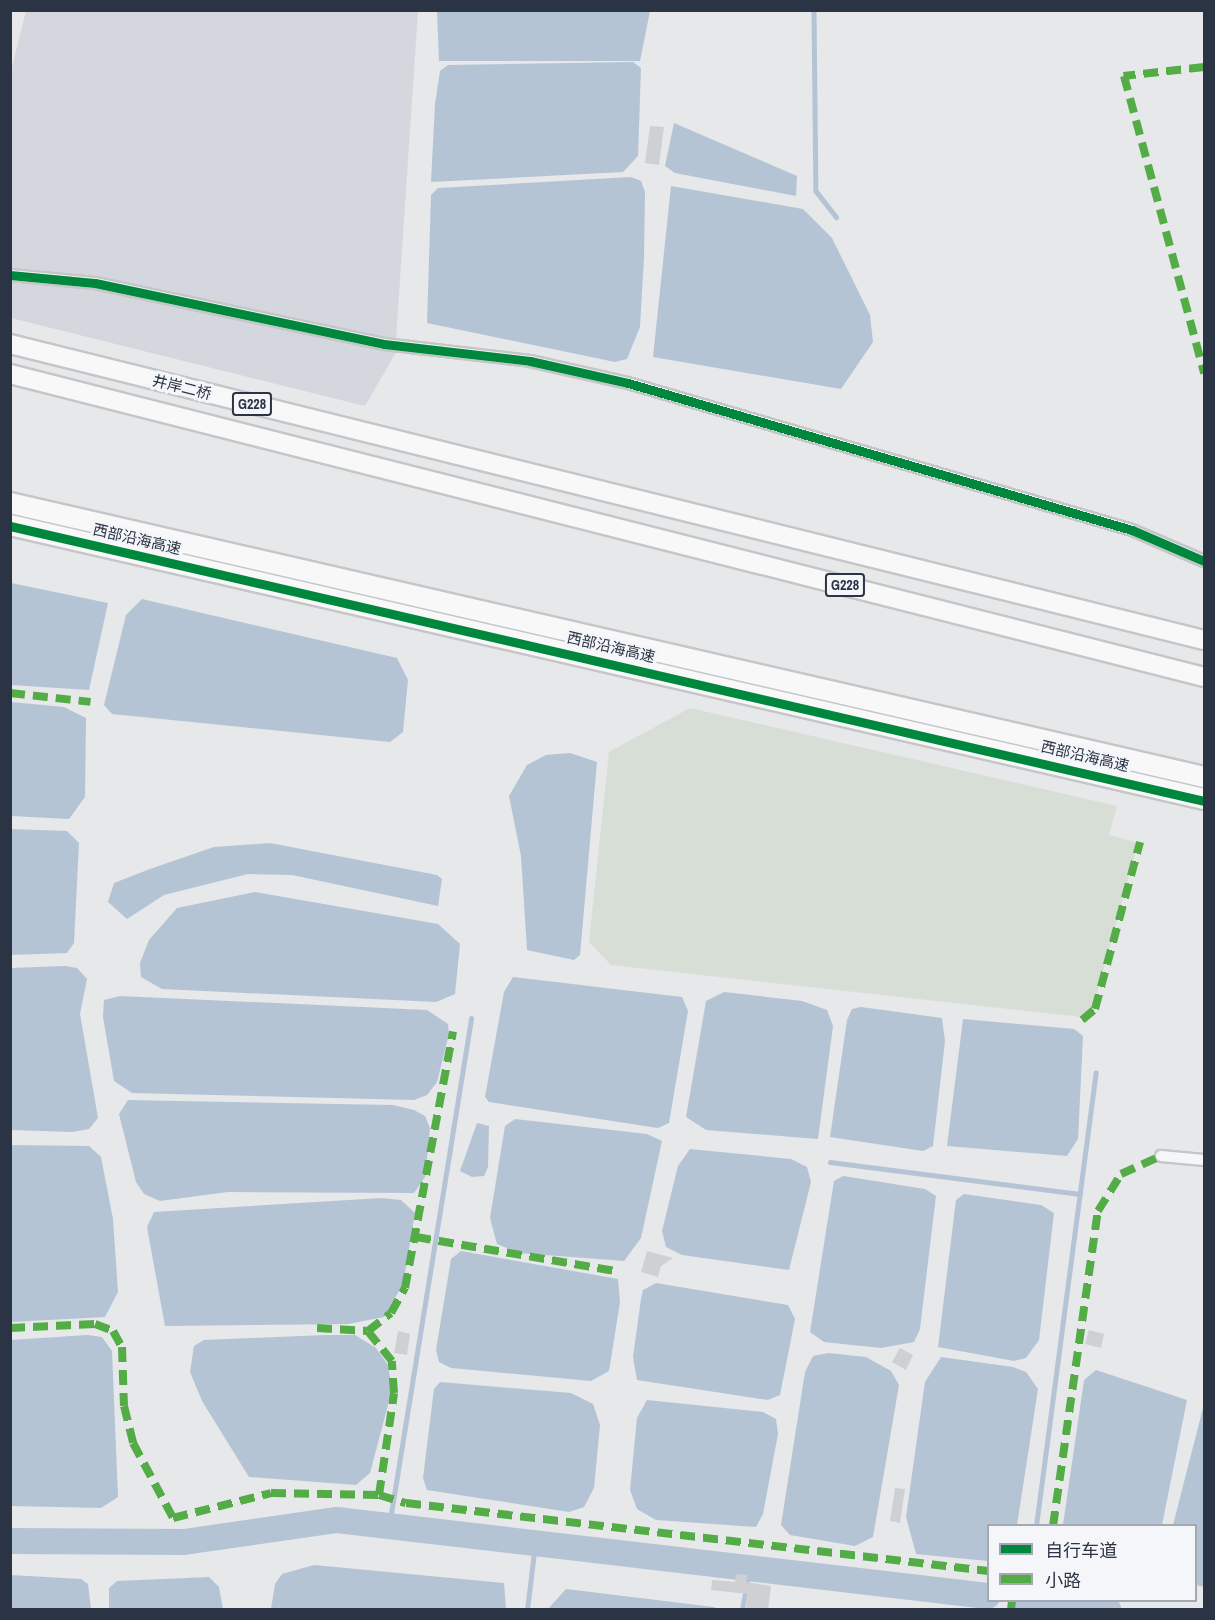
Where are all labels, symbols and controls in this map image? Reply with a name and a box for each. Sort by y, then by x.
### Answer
street label: 井岸二桥 [151,371,213,403]
road number: G228 [231,393,273,415]
street label: 西部沿海高速 [91,520,183,558]
road number: G228 [824,574,866,596]
street label: 西部沿海高速 [565,628,657,666]
street label: 西部沿海高速 [1039,737,1131,775]
legend [987,1524,1197,1602]
text: 自行车道 [1045,1538,1117,1563]
text: 小路 [1045,1568,1081,1593]

